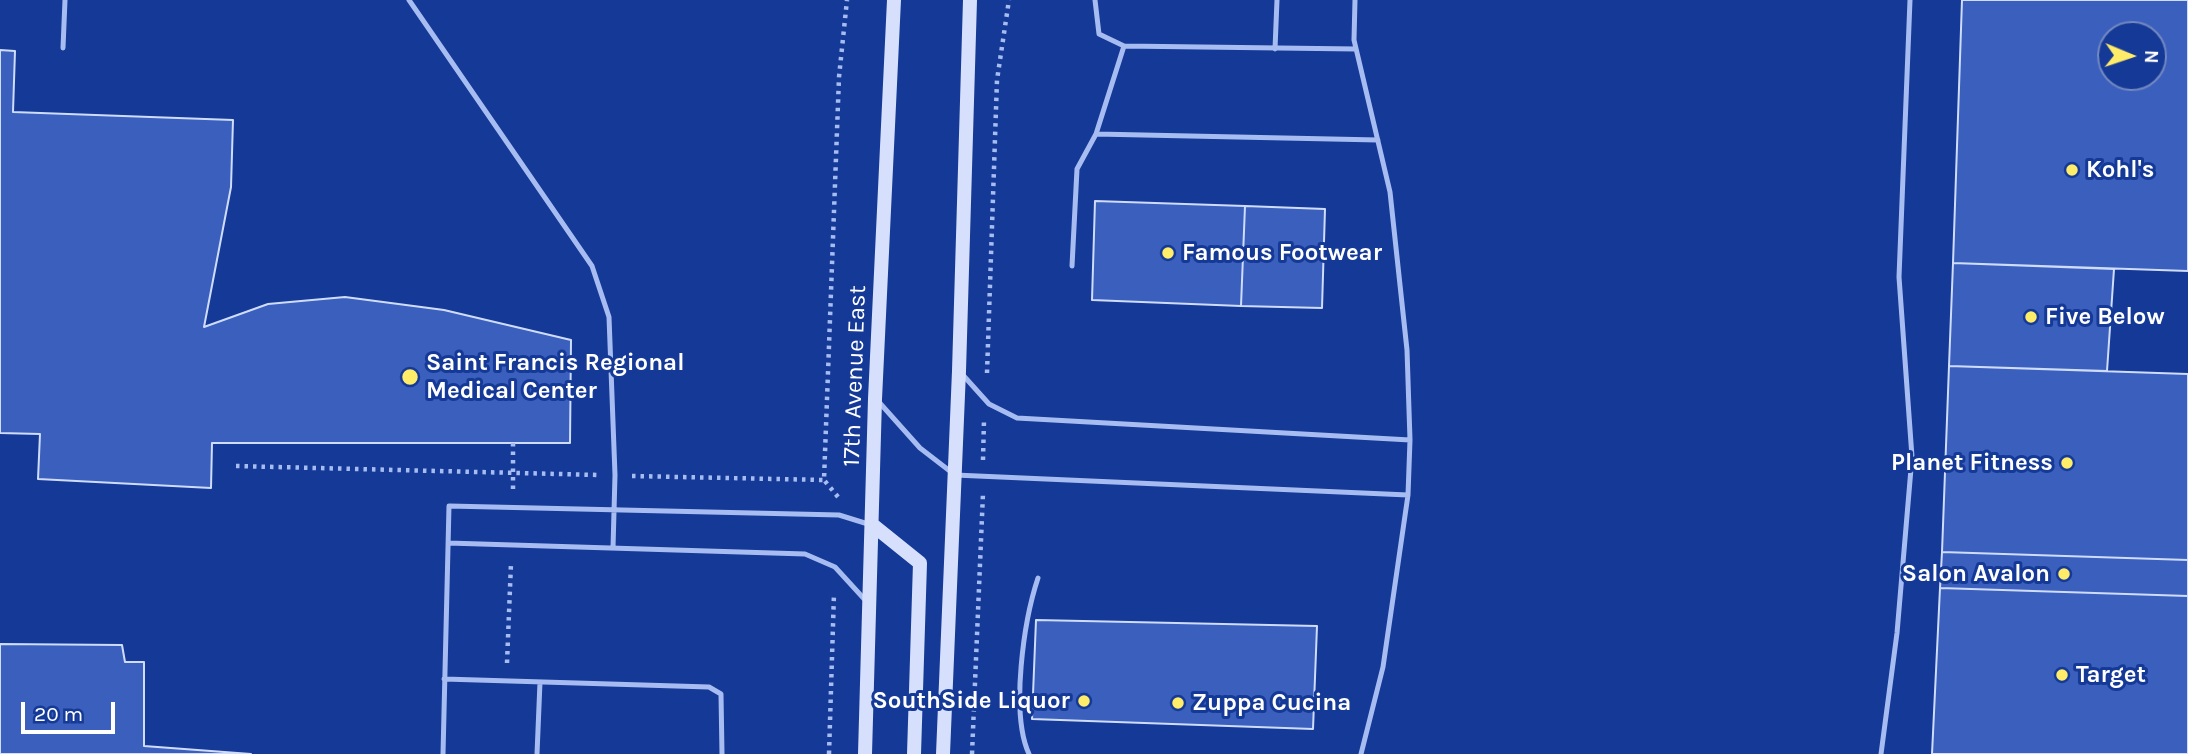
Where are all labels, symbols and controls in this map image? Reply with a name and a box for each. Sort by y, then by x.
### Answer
north arrow [2097,21,2167,91]
text: N [2140,49,2162,64]
place label: Kohl's [2086,156,2155,184]
marker: Kohl's [2064,162,2080,178]
place label: Famous Footwear [1182,239,1382,267]
marker: Famous Footwear [1160,245,1176,261]
street label: 17th Avenue East [837,285,873,467]
place label: Five Below [2045,303,2165,331]
marker: Five Below [2023,309,2039,325]
place label: Saint Francis Regional Medical Center [426,349,684,405]
marker: Saint Francis Regional Medical Center [400,367,420,387]
place label: Planet Fitness [1891,449,2053,477]
marker: Planet Fitness [2059,455,2075,471]
place label: Salon Avalon [1902,560,2050,588]
marker: Salon Avalon [2056,566,2072,582]
place label: Target [2076,661,2146,689]
marker: Target [2054,667,2070,683]
place label: SouthSide Liquor [873,687,1070,715]
scale bar [24,688,119,732]
place label: Zuppa Cucina [1192,689,1351,717]
marker: SouthSide Liquor [1076,693,1092,709]
marker: Zuppa Cucina [1170,695,1186,711]
text: 20 m [34,702,83,726]

